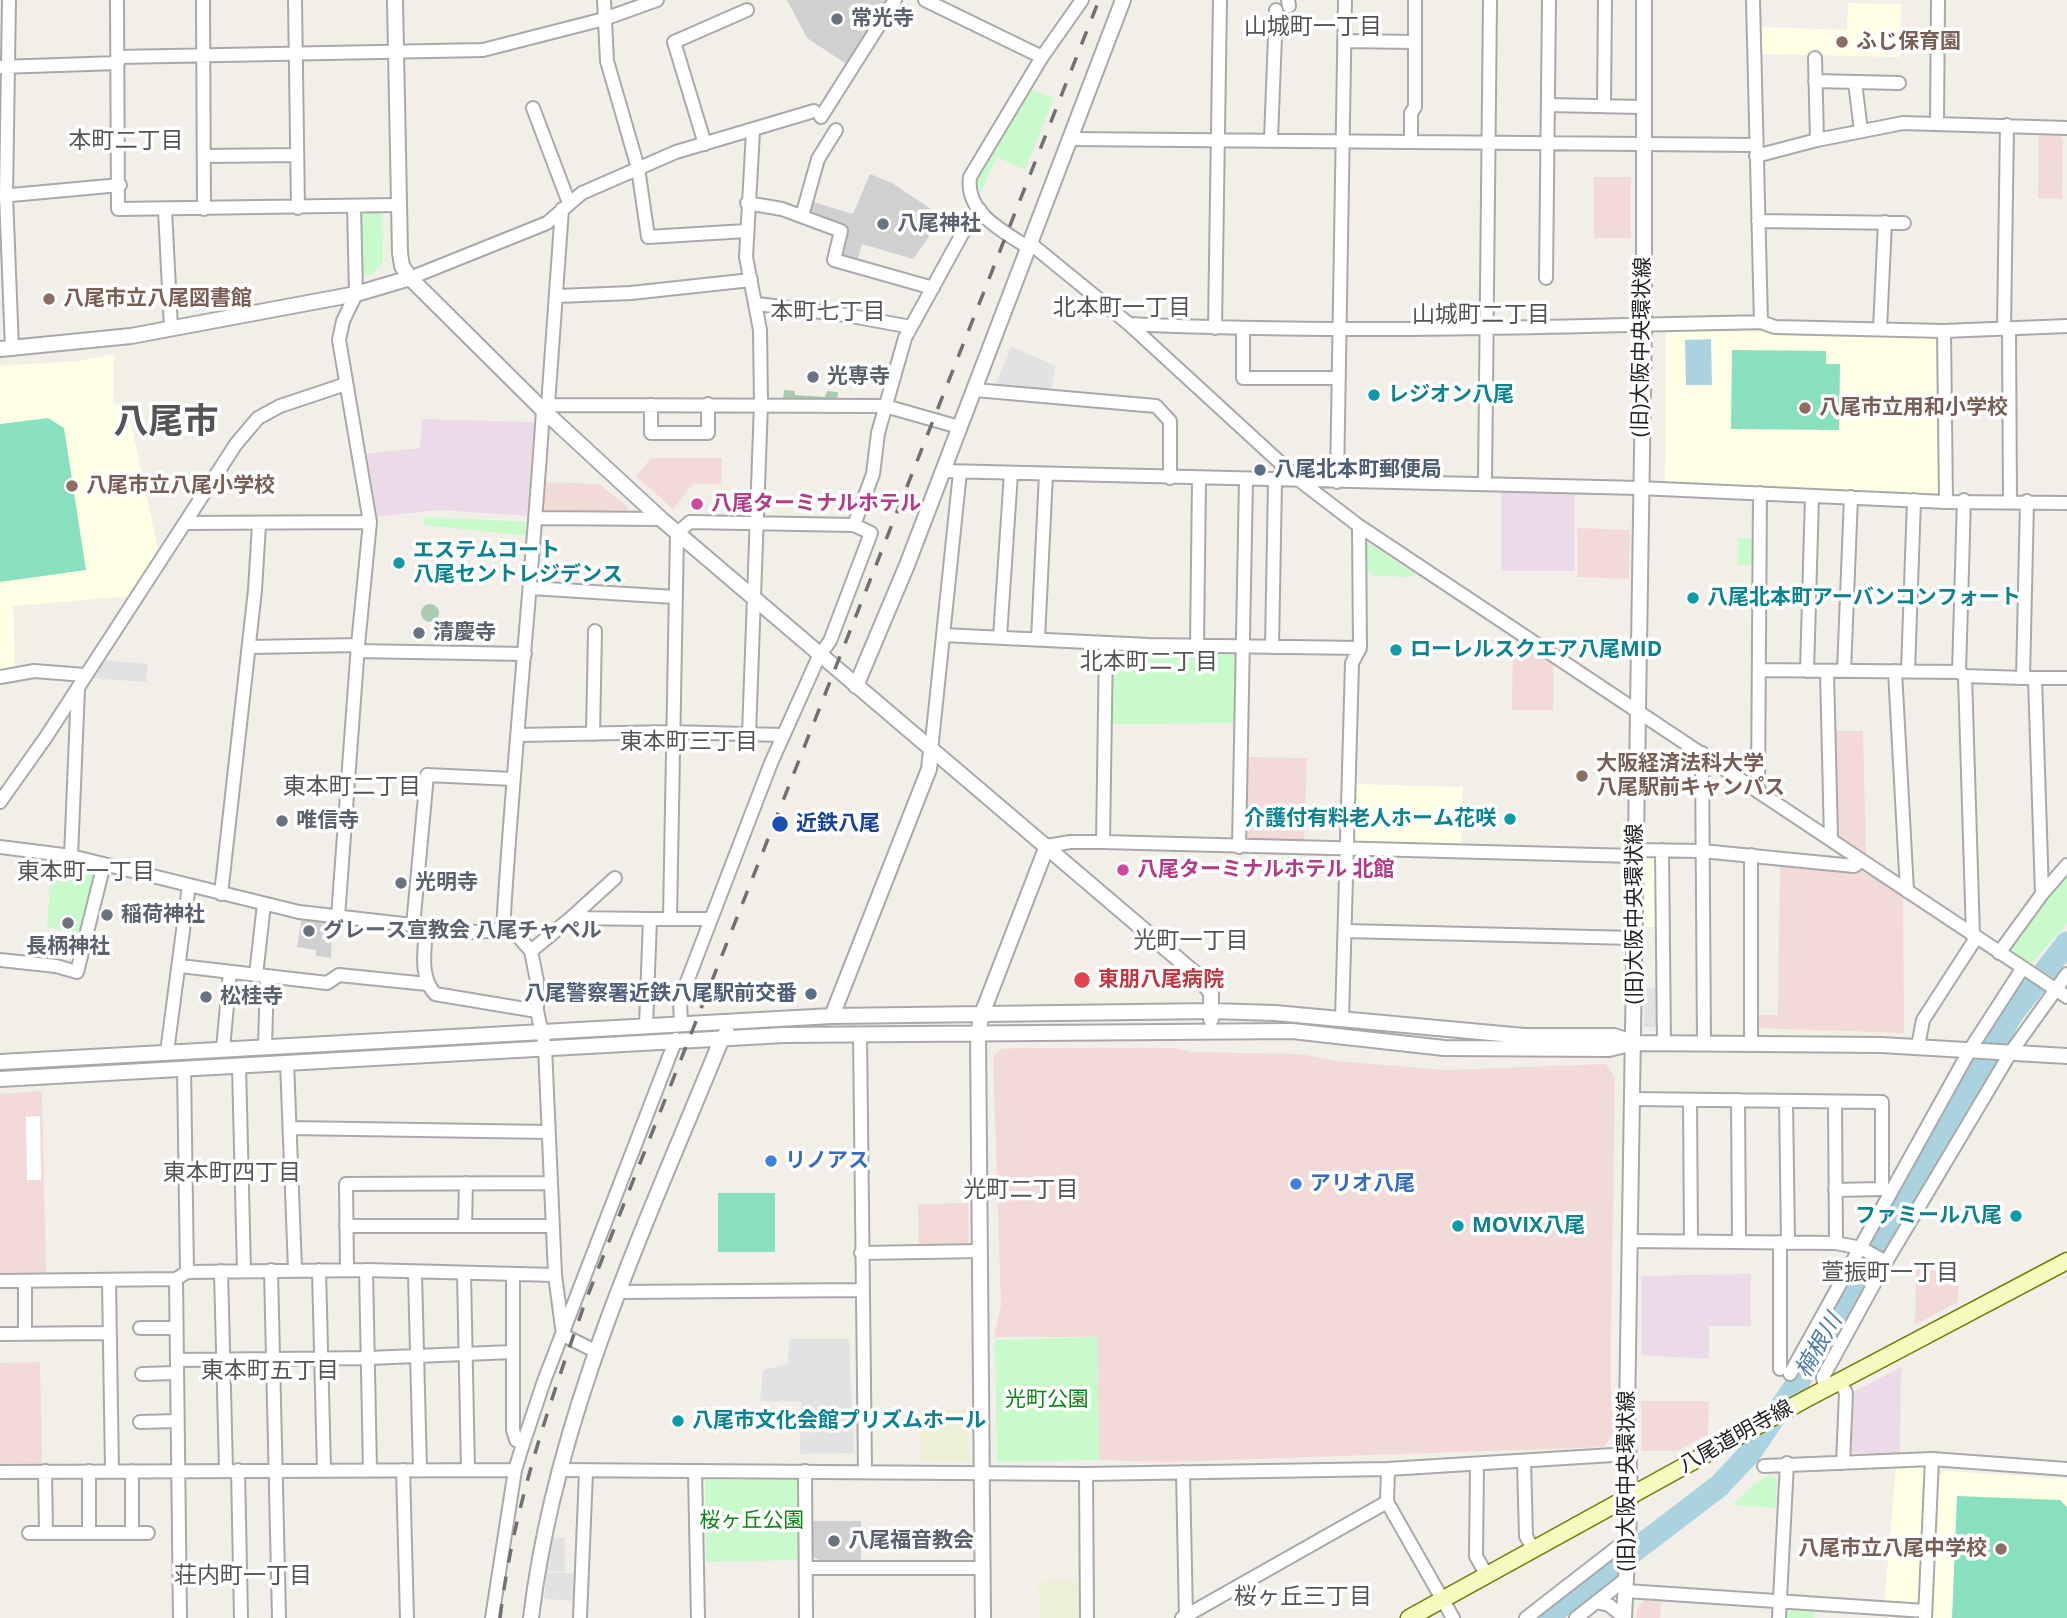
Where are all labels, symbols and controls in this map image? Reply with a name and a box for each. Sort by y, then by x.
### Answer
place label: 常光寺 [851,6,914,32]
marker: 常光寺 [829,11,845,27]
district label: 山城町一丁目 [1244,13,1382,41]
place label: ふじ保育園 [1856,29,1961,55]
marker: ふじ保育園 [1834,34,1850,50]
district label: 本町二丁目 [69,127,183,155]
place label: 八尾神社 [897,211,981,237]
marker: 八尾神社 [875,216,891,232]
street label: (旧)大阪中央環状線 [1628,257,1656,437]
place label: 八尾市立八尾図書館 [63,286,252,312]
marker: 八尾市立八尾図書館 [41,291,57,307]
district label: 北本町一丁目 [1053,294,1191,322]
district label: 本町七丁目 [771,298,885,326]
district label: 山城町二丁目 [1412,301,1550,329]
place label: 光専寺 [827,364,890,390]
marker: 光専寺 [805,369,821,385]
place label: レジオン八尾 [1388,382,1514,408]
marker: レジオン八尾 [1366,387,1382,403]
place label: 八尾市立用和小学校 [1819,395,2008,421]
marker: 八尾市立用和小学校 [1797,400,1813,416]
district label: 八尾市 [114,402,218,444]
place label: 八尾北本町郵便局 [1274,457,1442,483]
marker: 八尾北本町郵便局 [1252,462,1268,478]
place label: 八尾市立八尾小学校 [86,473,275,499]
marker: 八尾市立八尾小学校 [64,478,80,494]
place label: 八尾ターミナルホテル [711,491,921,517]
marker: 八尾ターミナルホテル [689,496,705,512]
place label: エステムコート 八尾セントレジデンス [413,538,623,588]
marker: エステムコート 八尾セントレジデンス [391,555,407,571]
place label: 八尾北本町アーバンコンフォート [1707,585,2021,611]
marker: 八尾北本町アーバンコンフォート [1685,590,1701,606]
place label: 清慶寺 [433,620,496,646]
marker: 清慶寺 [411,625,427,641]
place label: ローレルスクエア八尾MID [1410,637,1662,663]
marker: ローレルスクエア八尾MID [1388,642,1404,658]
district label: 北本町二丁目 [1080,648,1218,676]
district label: 東本町三丁目 [620,728,758,756]
place label: 大阪経済法科大学 八尾駅前キャンパス [1596,751,1785,801]
marker: 大阪経済法科大学 八尾駅前キャンパス [1574,768,1590,784]
district label: 東本町二丁目 [283,773,421,801]
place label: 介護付有料老人ホーム花咲 [1244,806,1496,832]
place label: 唯信寺 [296,808,359,834]
place label: 近鉄八尾 [796,811,880,837]
marker: 介護付有料老人ホーム花咲 [1502,811,1518,827]
marker: 唯信寺 [274,813,290,829]
marker: 近鉄八尾 [770,814,790,834]
street label: (旧)大阪中央環状線 [1622,824,1648,1004]
place label: 八尾ターミナルホテル 北館 [1137,857,1394,883]
district label: 東本町一丁目 [17,858,155,886]
marker: 八尾ターミナルホテル 北館 [1115,862,1131,878]
place label: 光明寺 [415,870,478,896]
marker: 光明寺 [393,875,409,891]
place label: 稲荷神社 [121,902,205,928]
marker: 稲荷神社 [99,907,115,923]
marker: 長柄神社 [60,915,76,931]
place label: グレース宣教会 八尾チャペル [323,918,601,944]
marker: グレース宣教会 八尾チャペル [301,923,317,939]
district label: 光町一丁目 [1134,927,1248,955]
place label: 長柄神社 [26,934,110,960]
place label: 東朋八尾病院 [1098,967,1224,993]
marker: 東朋八尾病院 [1072,970,1092,990]
place label: 八尾警察署近鉄八尾駅前交番 [524,981,797,1007]
place label: 松桂寺 [220,984,283,1010]
marker: 八尾警察署近鉄八尾駅前交番 [803,986,819,1002]
marker: 松桂寺 [198,989,214,1005]
place label: リノアス [785,1148,869,1174]
marker: リノアス [763,1153,779,1169]
district label: 東本町四丁目 [163,1159,301,1187]
place label: アリオ八尾 [1310,1171,1415,1197]
district label: 光町二丁目 [964,1176,1078,1204]
marker: アリオ八尾 [1288,1176,1304,1192]
place label: ファミール八尾 [1855,1203,2002,1229]
marker: ファミール八尾 [2008,1208,2024,1224]
place label: MOVIX八尾 [1472,1213,1585,1239]
marker: MOVIX八尾 [1450,1218,1466,1234]
district label: 萱振町一丁目 [1821,1259,1959,1287]
water label: 楠根川 [1790,1309,1848,1383]
district label: 東本町五丁目 [201,1357,339,1385]
park label: 光町公園 [1005,1387,1089,1413]
street label: (旧)大阪中央環状線 [1614,1391,1640,1571]
street label: 八尾道明寺線 [1675,1395,1797,1479]
place label: 八尾市文化会館プリズムホール [692,1408,986,1434]
marker: 八尾市文化会館プリズムホール [670,1413,686,1429]
park label: 桜ヶ丘公園 [700,1508,804,1534]
place label: 八尾福音教会 [848,1528,974,1554]
marker: 八尾福音教会 [826,1533,842,1549]
place label: 八尾市立八尾中学校 [1798,1536,1987,1562]
marker: 八尾市立八尾中学校 [1993,1541,2009,1557]
district label: 荘内町一丁目 [174,1562,312,1590]
district label: 桜ヶ丘三丁目 [1234,1583,1372,1611]

